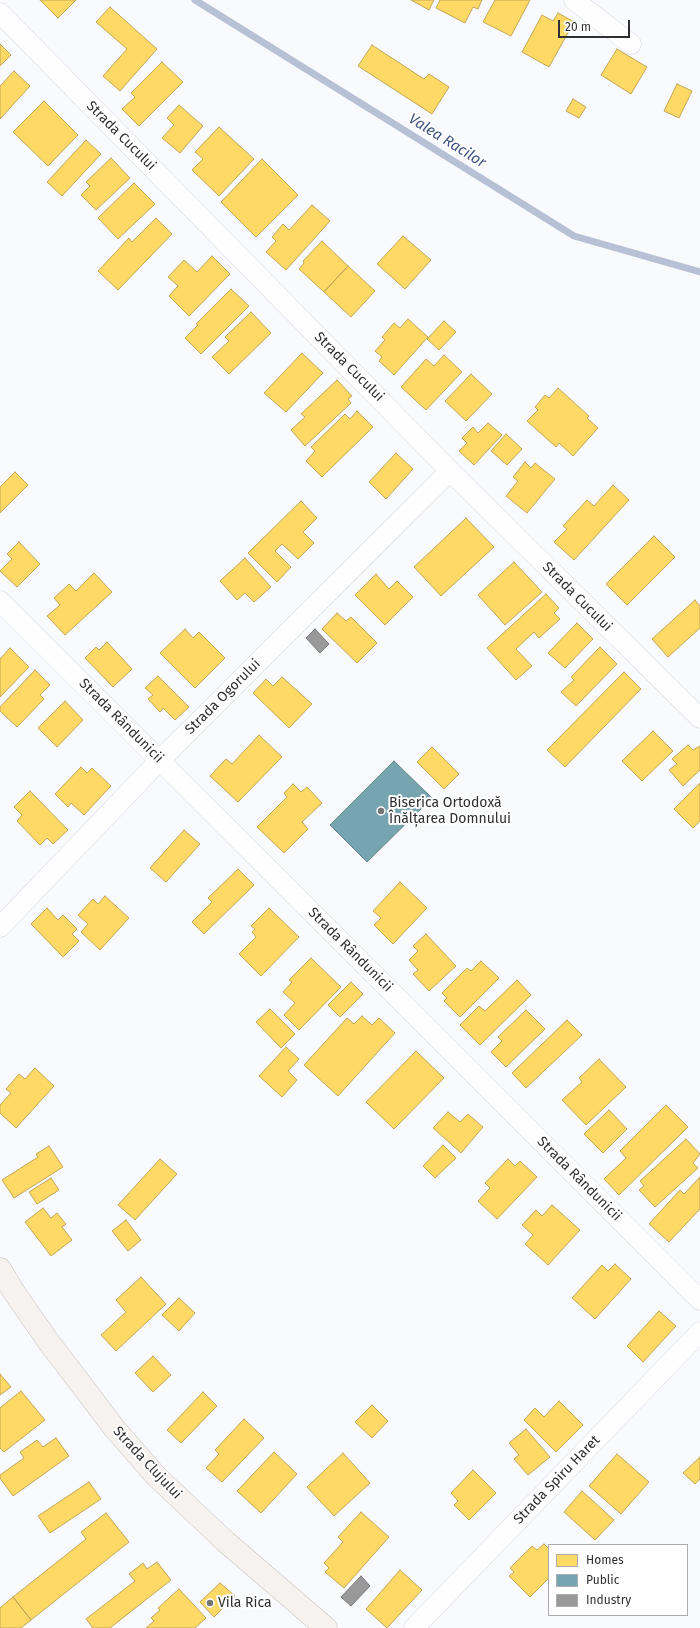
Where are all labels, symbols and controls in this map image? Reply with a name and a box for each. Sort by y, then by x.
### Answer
scale bar [560,12,632,38]
text: 20 m [565,20,591,34]
street label: Strada Cucului [83,98,159,174]
water label: Valea Racilor [405,110,489,172]
street label: Strada Cucului [311,329,387,405]
street label: Strada Cucului [539,559,615,635]
street label: Strada Ogorului [182,656,264,738]
street label: Strada Rândunicii [75,675,167,767]
place label: Biserica Ortodoxă Înălțarea Domnului [389,795,511,828]
marker: Biserica Ortodoxă Înălțarea Domnului [376,806,386,816]
street label: Strada Rândunicii [304,904,396,996]
street label: Strada Rândunicii [533,1133,625,1225]
street label: Strada Clujului [109,1423,185,1503]
street label: Strada Spiru Haret [510,1432,604,1528]
legend [548,1544,688,1616]
text: Homes [586,1553,624,1567]
text: Public [586,1573,619,1587]
text: Industry [586,1593,631,1607]
place label: Vila Rica [218,1595,272,1611]
marker: Vila Rica [205,1598,215,1608]

